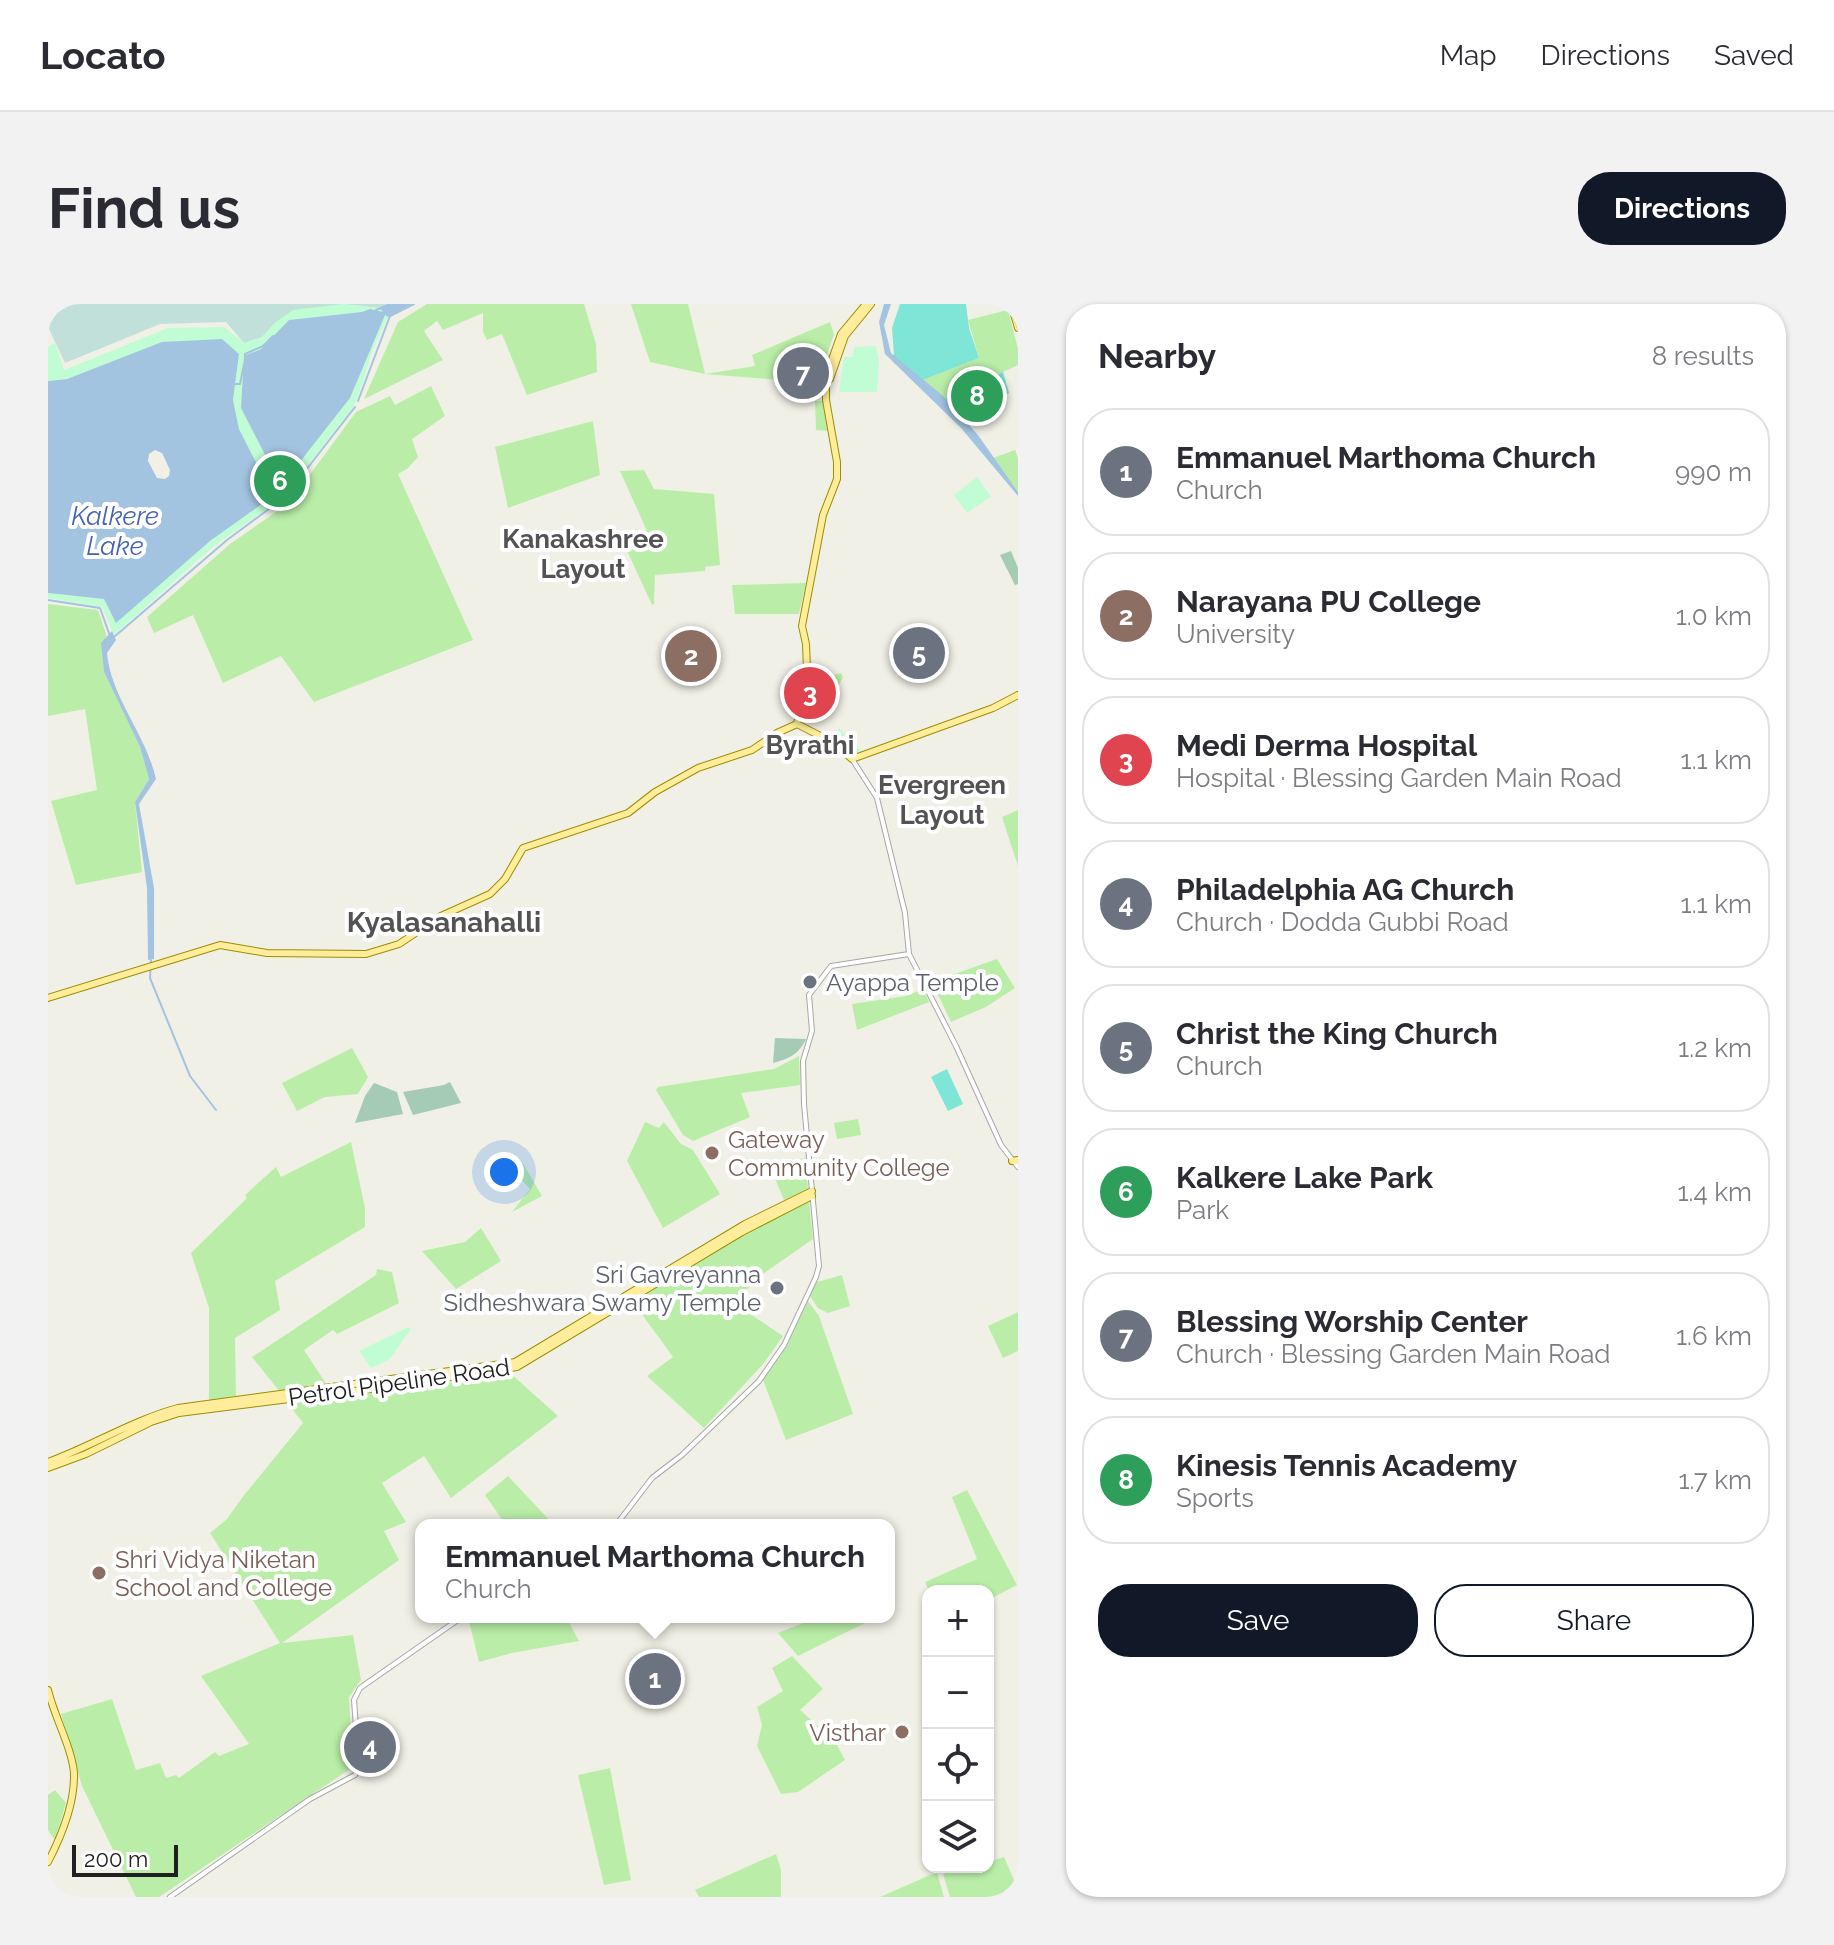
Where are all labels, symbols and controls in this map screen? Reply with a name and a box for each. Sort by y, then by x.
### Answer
text: Locato [40,33,166,78]
text: Map [1440,39,1497,72]
text: Directions [1541,39,1670,72]
text: Saved [1714,39,1794,72]
button: Directions [1578,172,1786,245]
text: Find us [48,175,240,241]
text: Nearby [1098,336,1216,376]
text: 8 results [1652,341,1754,371]
pin: 7 [777,343,829,403]
pin: 8 [951,366,1003,426]
text: Emmanuel Marthoma Church [1176,440,1596,475]
pin: 6 [254,451,306,511]
text: 1 [1120,457,1132,487]
text: 990 m [1675,457,1752,487]
text: Church [1176,475,1263,505]
water label: Kalkere Lake [71,501,159,561]
district label: Kanakashree Layout [502,524,664,584]
text: Narayana PU College [1176,584,1481,619]
text: 2 [1119,601,1133,631]
text: 1.0 km [1676,601,1752,631]
text: University [1176,619,1295,649]
pin: 5 [893,623,945,683]
pin: 2 [665,626,717,686]
pin: 3 [784,663,836,723]
text: Medi Derma Hospital [1176,728,1477,763]
district label: Byrathi [766,730,854,760]
text: 3 [1119,745,1133,775]
text: 1.1 km [1681,745,1752,775]
text: Hospital · Blessing Garden Main Road [1176,763,1622,793]
district label: Evergreen Layout [878,770,1006,830]
text: Philadelphia AG Church [1176,872,1514,907]
text: 4 [1119,889,1133,919]
text: 1.1 km [1681,889,1752,919]
district label: Kyalasanahalli [347,906,541,939]
text: Church · Dodda Gubbi Road [1176,907,1509,937]
place label: Ayappa Temple [826,968,999,997]
marker: Ayappa Temple [801,973,819,991]
text: Christ the King Church [1176,1016,1498,1051]
text: 5 [1119,1033,1133,1063]
text: 1.2 km [1678,1033,1752,1063]
text: Church [1176,1051,1263,1081]
place label: Gateway Community College [728,1125,950,1182]
marker: Gateway Community College [703,1144,721,1162]
your location [484,1152,524,1192]
text: Kalkere Lake Park [1176,1160,1433,1195]
text: 6 [1118,1177,1134,1207]
text: 1.4 km [1677,1177,1752,1207]
text: Park [1176,1195,1229,1225]
place label: Sri Gavreyanna Sidheshwara Swamy Temple [443,1260,761,1317]
marker: Sri Gavreyanna Sidheshwara Swamy Temple [768,1279,786,1297]
text: Blessing Worship Center [1176,1304,1528,1339]
text: 7 [1119,1321,1133,1351]
text: 1.6 km [1676,1321,1752,1351]
text: Church · Blessing Garden Main Road [1176,1339,1610,1369]
street label: Petrol Pipeline Road [286,1352,512,1412]
text: Kinesis Tennis Academy [1176,1448,1517,1483]
text: 8 [1118,1465,1134,1495]
text: 1.7 km [1678,1465,1752,1495]
text: Sports [1176,1483,1254,1513]
popup [415,1519,895,1623]
text: Emmanuel Marthoma Church [445,1539,865,1574]
place label: Shri Vidya Niketan School and College [115,1545,332,1602]
marker: Shri Vidya Niketan School and College [90,1564,108,1582]
text: Church [445,1574,532,1604]
button: Save [1098,1584,1418,1657]
button: Share [1434,1584,1754,1657]
map controls [922,1585,994,1873]
button: + [922,1585,994,1657]
pin: 1 [629,1649,681,1709]
button: − [922,1657,994,1729]
pin: 4 [344,1717,396,1777]
place label: Visthar [809,1718,887,1747]
marker: Visthar [893,1723,911,1741]
button: locate [922,1729,994,1801]
button: layers [922,1801,994,1873]
scale bar [72,1841,178,1877]
text: 200 m [84,1846,148,1872]

